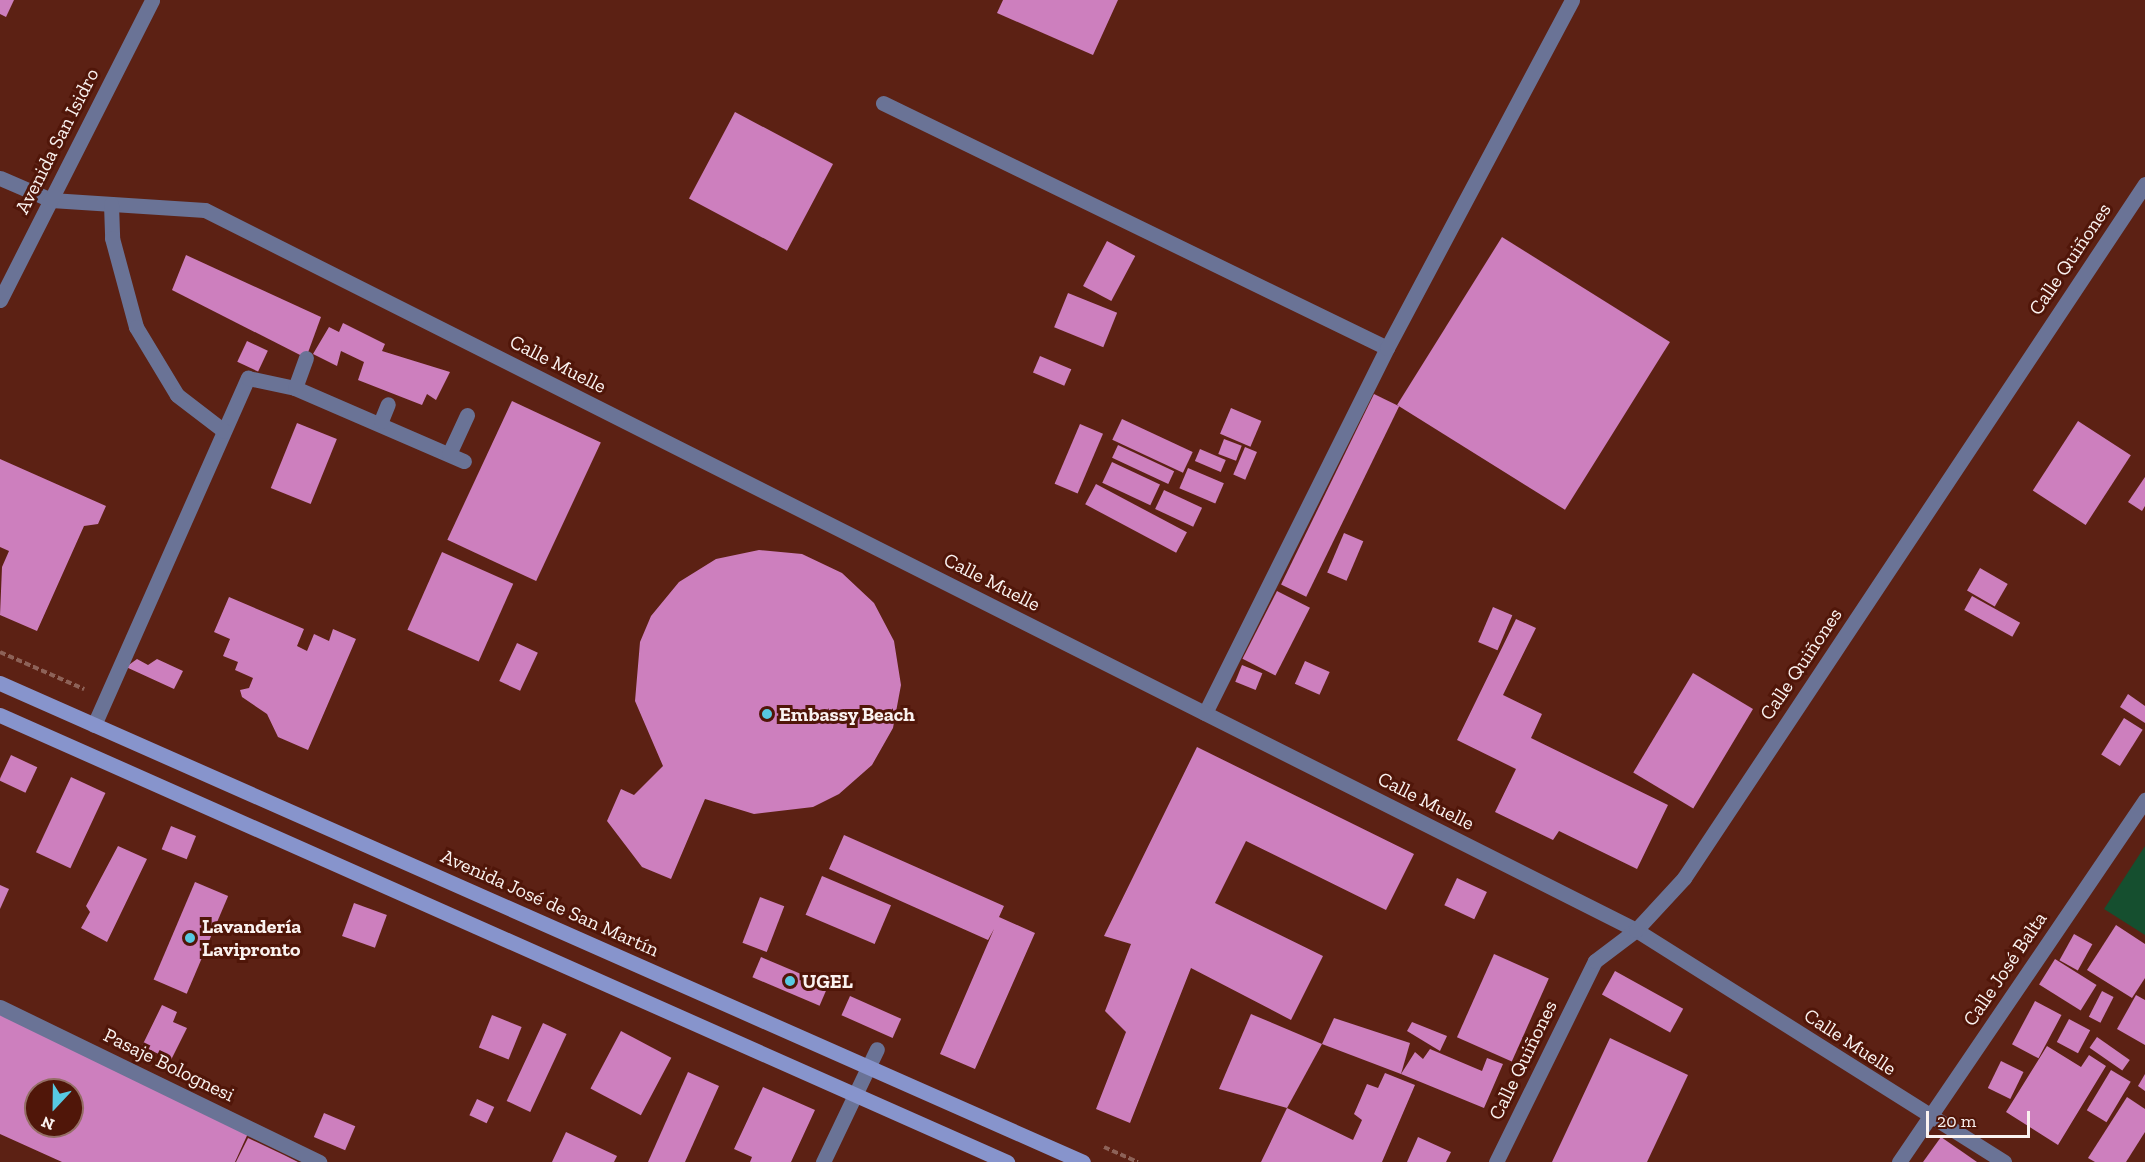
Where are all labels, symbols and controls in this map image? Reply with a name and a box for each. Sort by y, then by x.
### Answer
street label: Avenida San Isidro [10,64,104,218]
street label: Calle Quiñones [2024,198,2116,320]
street label: Calle Muelle [506,329,610,399]
street label: Calle Muelle [940,547,1044,617]
street label: Calle Quiñones [1755,603,1847,725]
place label: Embassy Beach [779,702,915,726]
marker: Embassy Beach [760,707,774,721]
street label: Calle Muelle [1374,766,1478,836]
street label: Avenida José de San Martín [437,844,663,962]
street label: Calle José Balta [1958,907,2052,1031]
place label: Lavandería Lavipronto [202,915,301,962]
marker: Lavandería Lavipronto [183,931,197,945]
place label: UGEL [802,969,853,993]
marker: UGEL [783,974,797,988]
street label: Calle Quiñones [1484,996,1562,1124]
street label: Calle Muelle [1799,1003,1901,1081]
street label: Pasaje Bolognesi [100,1023,238,1107]
north arrow [24,1078,84,1138]
scale bar [1929,1099,2032,1137]
text: 20 m [1937,1110,1976,1132]
text: N [39,1112,57,1134]

